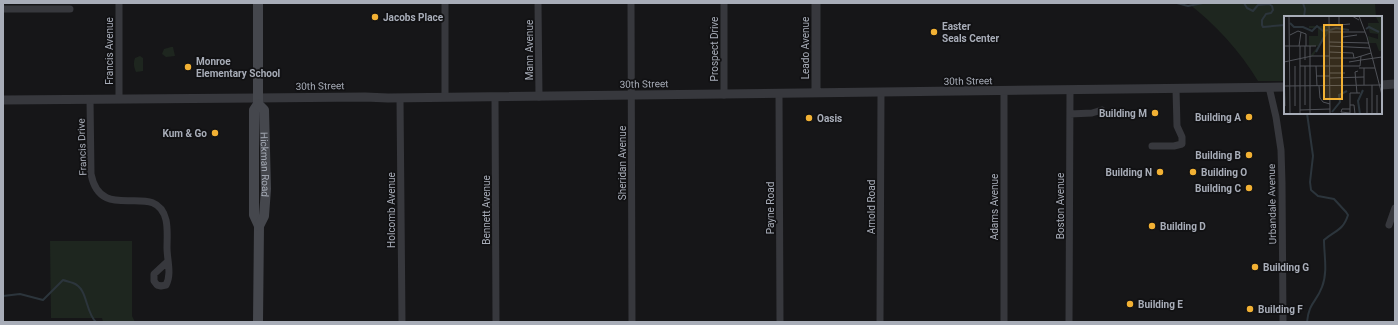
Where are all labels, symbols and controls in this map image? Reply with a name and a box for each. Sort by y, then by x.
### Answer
marker: Jacobs Place [370,12,380,22]
place label: Jacobs Place [383,12,444,23]
inset map [1284,16,1382,114]
street label: Francis Avenue [104,17,115,85]
street label: Prospect Drive [709,17,720,81]
street label: Leado Avenue [800,17,811,79]
street label: Mann Avenue [524,20,535,80]
place label: Easter Seals Center [942,21,1000,44]
marker: Easter Seals Center [929,27,939,37]
place label: Monroe Elementary School [196,56,281,79]
marker: Monroe Elementary School [183,62,193,72]
street label: 30th Street [943,75,993,87]
street label: 30th Street [619,78,669,90]
street label: 30th Street [295,80,345,92]
place label: Building M [1099,108,1147,119]
marker: Building M [1150,108,1160,118]
place label: Building A [1195,112,1241,123]
marker: Building A [1244,112,1254,122]
marker: Oasis [804,113,814,123]
place label: Oasis [817,113,842,124]
street label: Francis Drive [76,118,88,176]
street label: Sheridan Avenue [617,126,628,200]
place label: Kum & Go [162,128,207,139]
marker: Kum & Go [210,128,220,138]
street label: Hickman Road [259,132,272,197]
place label: Building B [1195,150,1241,161]
marker: Building B [1244,150,1254,160]
street label: Urbandale Avenue [1266,164,1278,244]
place label: Building N [1106,167,1152,178]
marker: Building N [1155,167,1165,177]
marker: Building O [1188,167,1198,177]
place label: Building O [1201,167,1247,178]
street label: Holcomb Avenue [386,172,397,248]
street label: Boston Avenue [1055,173,1066,239]
street label: Adams Avenue [989,174,1000,240]
street label: Bennett Avenue [481,175,492,245]
street label: Arnold Road [866,180,877,234]
street label: Payne Road [765,182,776,234]
place label: Building C [1195,183,1241,194]
marker: Building C [1244,183,1254,193]
marker: Building D [1147,221,1157,231]
place label: Building D [1160,221,1206,232]
marker: Building G [1250,262,1260,272]
place label: Building G [1263,262,1309,273]
marker: Building E [1125,299,1135,309]
place label: Building E [1138,299,1183,310]
marker: Building F [1245,304,1255,314]
place label: Building F [1258,304,1303,315]

